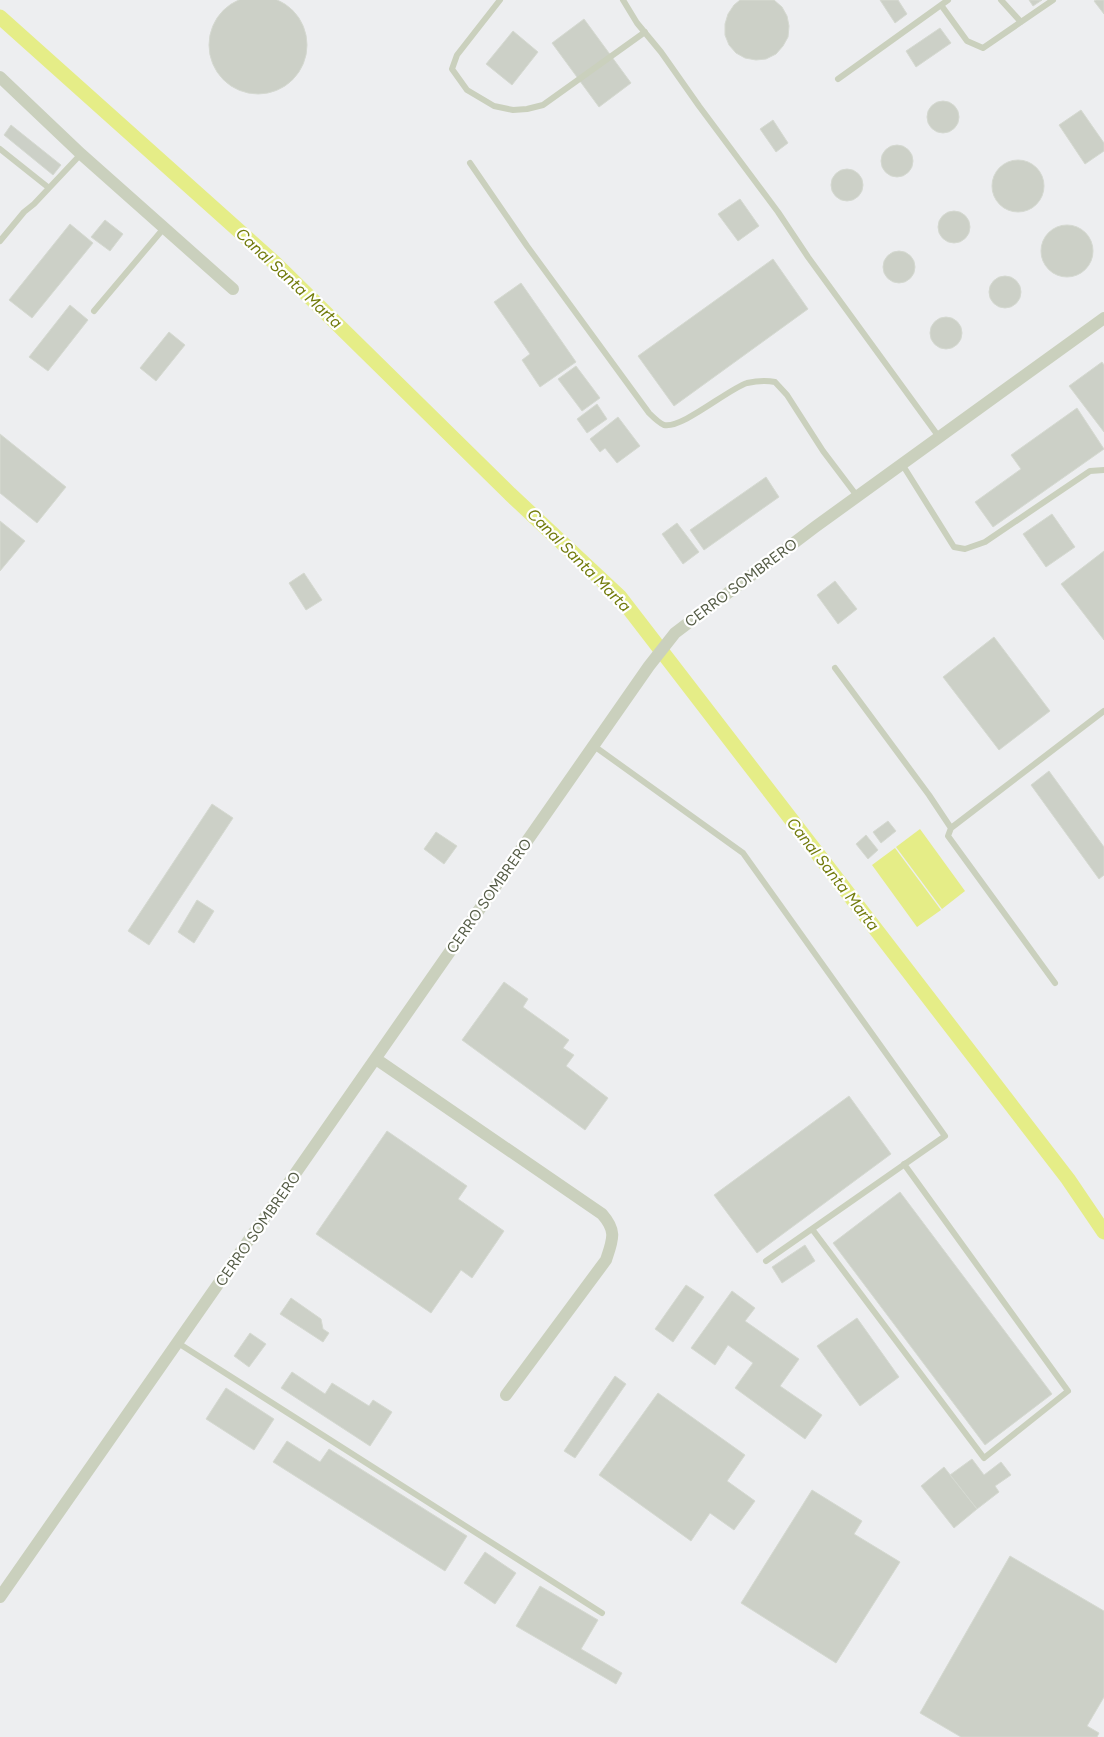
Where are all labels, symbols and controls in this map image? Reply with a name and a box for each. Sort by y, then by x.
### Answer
water label: Canal Santa Marta [232,224,346,332]
water label: Canal Santa Marta [523,504,635,616]
street label: CERRO SOMBRERO [681,535,801,631]
water label: Canal Santa Marta [783,814,883,934]
street label: CERRO SOMBRERO [443,835,535,957]
street label: CERRO SOMBRERO [212,1168,304,1290]

